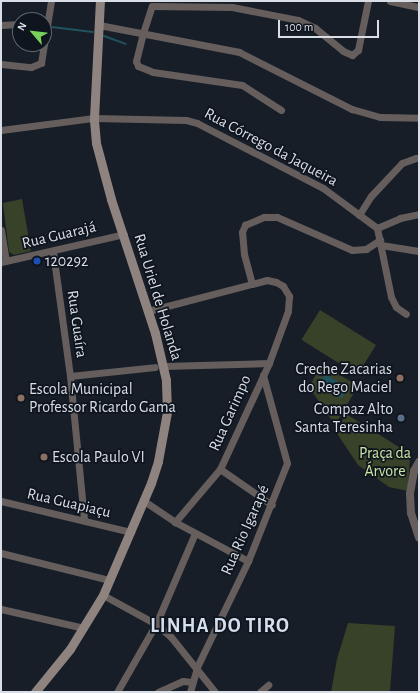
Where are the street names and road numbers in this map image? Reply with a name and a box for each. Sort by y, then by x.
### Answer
street label: Rua Córrego da Jaqueira [201,104,341,190]
street label: Rua Guarajá [20,217,98,253]
street label: Rua Uriel de Holanda [130,231,186,363]
street label: Rua Guaíra [63,289,91,359]
street label: Rua Garimpo [205,372,255,454]
street label: Rua Rio Igarapé [217,482,273,578]
street label: Rua Guapiaçu [25,484,113,522]

